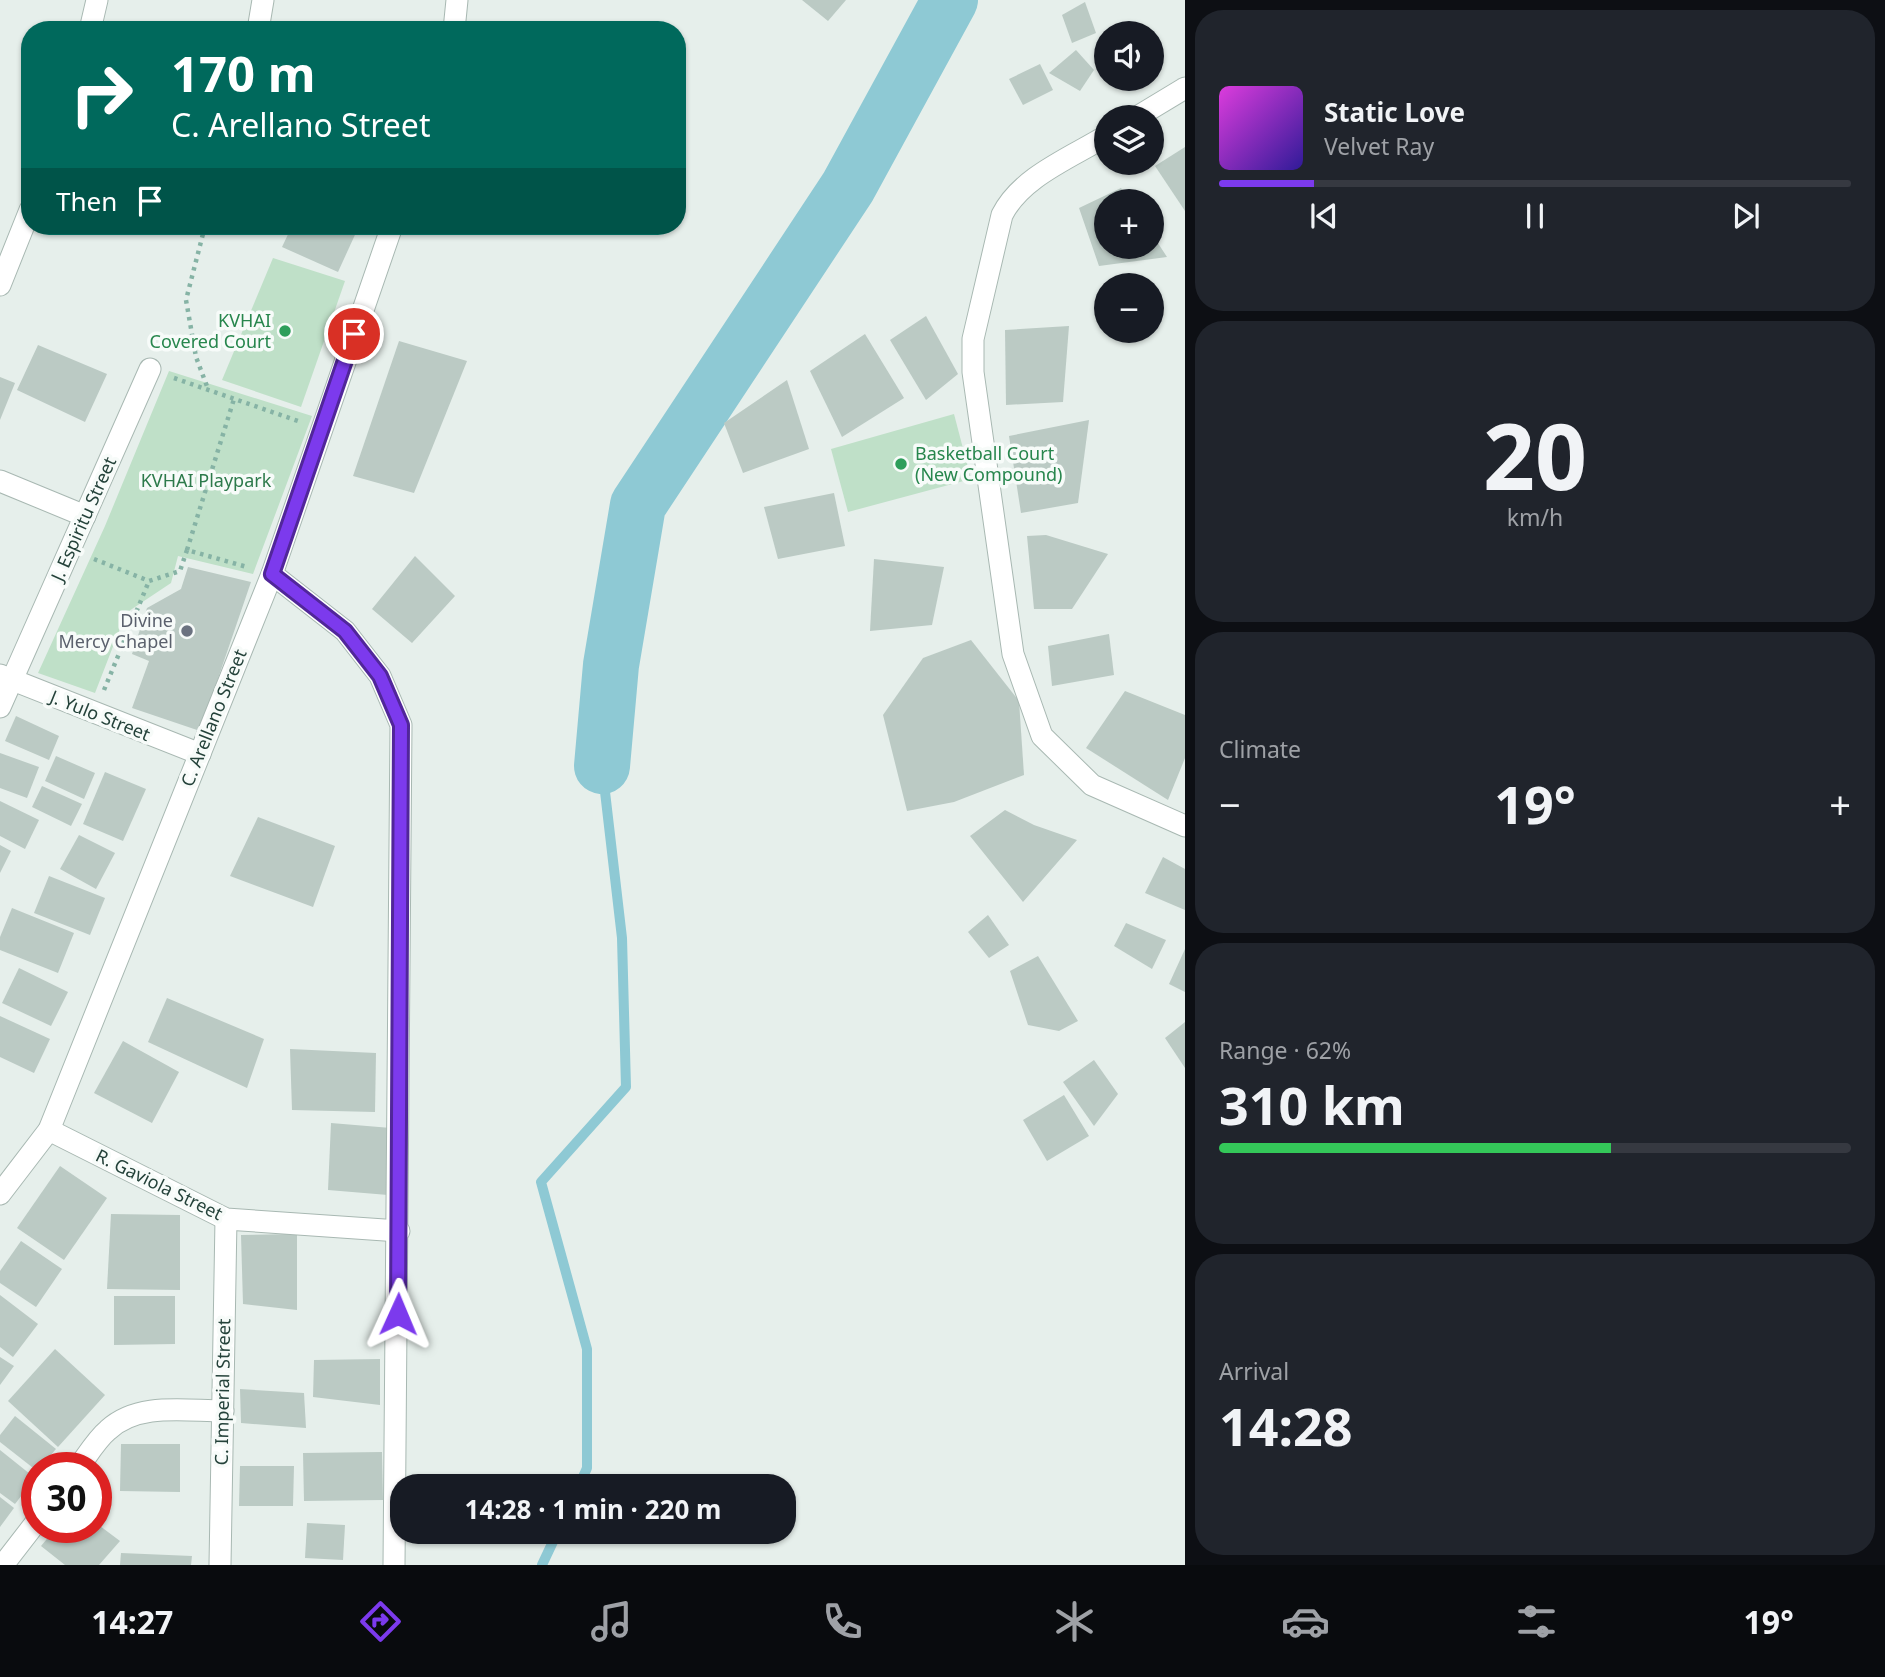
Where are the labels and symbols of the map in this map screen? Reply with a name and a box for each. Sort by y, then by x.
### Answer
pin [324,304,384,364]
place label: KVHAI Covered Court [150,308,272,353]
marker: KVHAI Covered Court [277,323,293,339]
place label: Basketball Court (New Compound) [915,441,1062,486]
street label: J. Espiritu Street [44,452,121,586]
marker: Basketball Court (New Compound) [893,456,909,472]
park label: KVHAI Playpark [141,468,272,492]
place label: Divine Mercy Chapel [58,608,173,653]
marker: Divine Mercy Chapel [179,623,195,639]
street label: C. Arellano Street [175,645,252,790]
street label: J. Yulo Street [45,683,154,746]
street label: R. Gaviola Street [92,1143,227,1225]
position arrow [361,1277,435,1351]
street label: C. Imperial Street [209,1318,235,1466]
speed limit sign: 30 [21,1452,112,1543]

